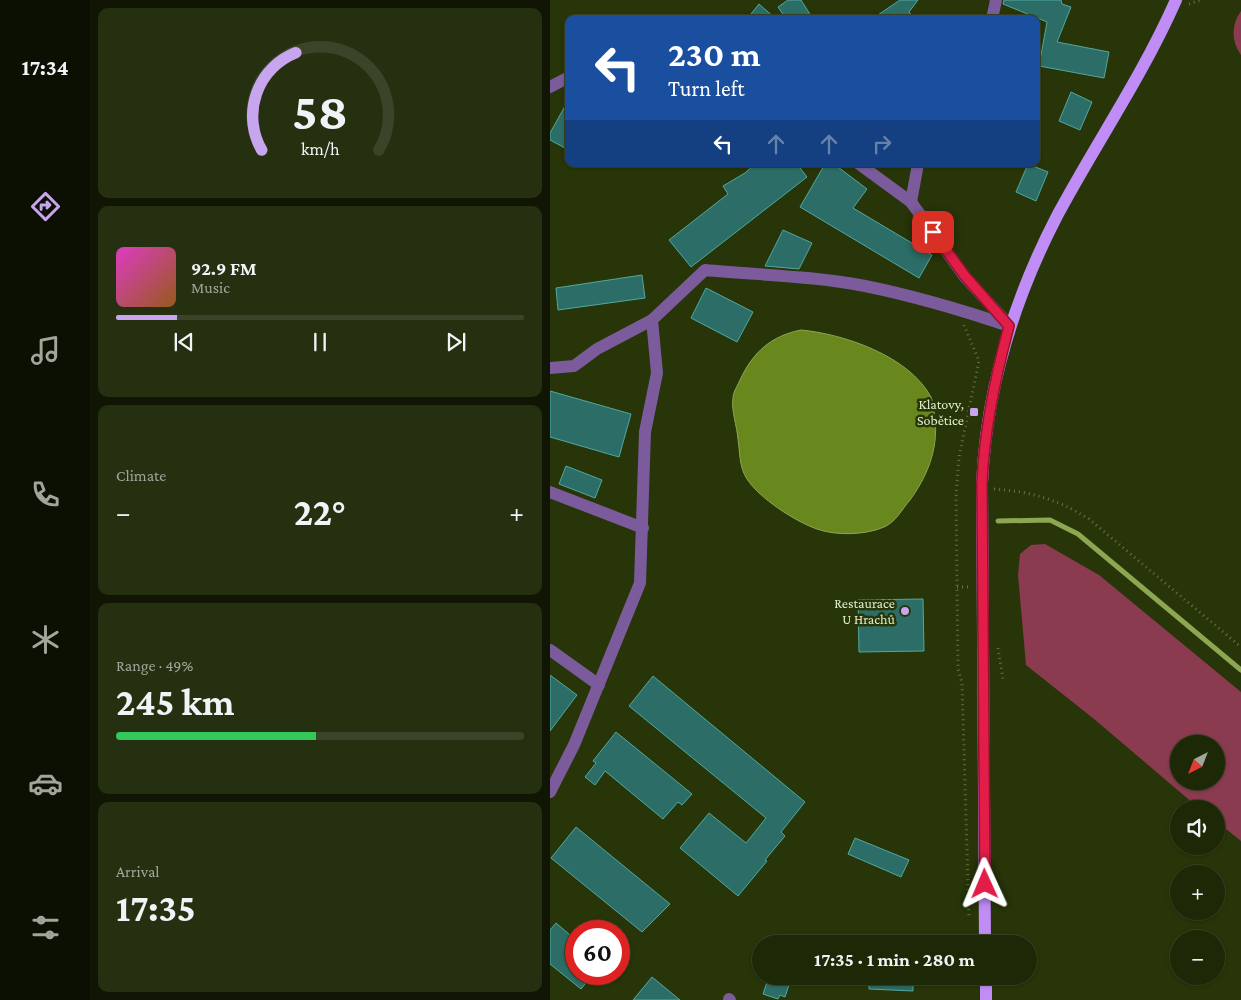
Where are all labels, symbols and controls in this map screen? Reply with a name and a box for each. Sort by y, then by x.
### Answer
icon: left [585,35,650,100]
text: 230 m [668,35,761,74]
text: 17:34 [21,55,69,80]
text: Turn left [668,76,745,101]
text: 58 [292,82,348,140]
icon: left [709,130,737,158]
icon: ahead [762,130,790,158]
icon: ahead [815,130,843,158]
icon: right [868,130,896,158]
text: km/h [301,139,340,159]
icon: directions [28,189,63,224]
pin [912,211,954,253]
icon: arrive [919,218,947,246]
text: 92.9 FM [191,258,257,279]
text: Music [191,279,230,296]
icon: previous [170,328,198,356]
icon: pause [306,328,334,356]
icon: next [442,328,470,356]
icon: music [28,333,63,368]
place label: Klatovy, Sobětice [917,396,964,428]
marker: Klatovy, Sobětice [968,406,980,418]
text: Climate [116,467,166,484]
icon: phone [28,477,63,512]
text: 22° [294,491,346,533]
text: − [116,497,131,528]
text: + [509,497,524,528]
place label: Restaurace U Hrachů [834,595,896,627]
marker: Restaurace U Hrachů [899,605,911,617]
icon: climate [28,622,63,657]
text: Range · 49% [116,657,193,674]
text: 245 km [116,681,234,723]
north arrow [1170,735,1225,790]
map controls [1170,735,1225,985]
icon: car [28,766,63,801]
button: sound [1170,800,1225,855]
position arrow [958,857,1010,909]
text: Arrival [116,863,160,880]
button: + [1170,865,1225,920]
text: 17:35 [116,887,196,929]
icon: filters [28,910,63,945]
speed limit sign: 60 [565,920,630,985]
button: − [1170,930,1225,985]
text: 17:35 · 1 min · 280 m [814,949,975,970]

